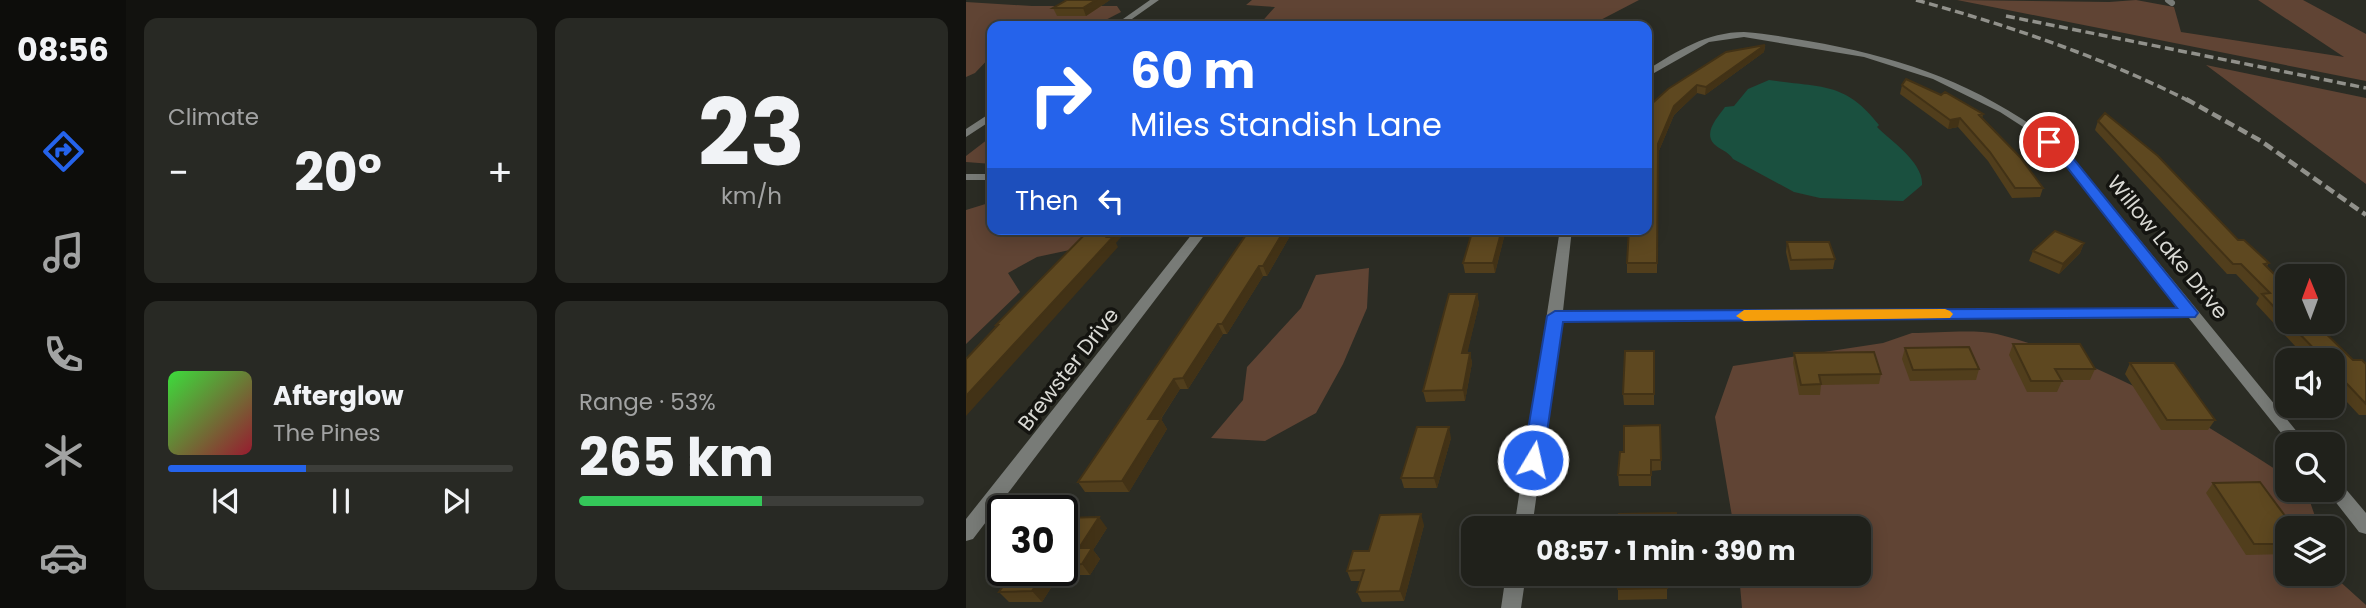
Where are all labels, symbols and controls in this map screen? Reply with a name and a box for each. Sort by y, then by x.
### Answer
text: 08:56 [17,27,109,72]
text: 60 m [1130,37,1255,105]
icon: right [1015,49,1106,140]
text: 23 [698,69,805,197]
text: Climate [168,101,259,133]
text: Miles Standish Lane [1130,102,1442,147]
pin [2019,112,2079,172]
icon: arrive [2030,123,2068,161]
icon: directions [39,127,88,176]
text: 20° [294,136,382,209]
text: − [168,146,189,199]
text: + [487,146,513,199]
street label: Willow Lake Drive [2101,169,2235,325]
text: km/h [721,180,782,212]
icon: left [1092,182,1130,220]
text: Then [1015,183,1078,219]
icon: music [39,228,88,277]
north arrow [2275,264,2345,334]
map controls [2275,264,2345,586]
street label: Brewster Drive [1011,301,1125,437]
icon: phone [39,330,88,379]
button: sound [2275,348,2345,418]
text: Afterglow [273,378,404,414]
text: Range · 53% [579,386,716,418]
text: The Pines [273,417,381,449]
text: 265 km [579,421,774,494]
position arrow [1496,423,1570,497]
icon: climate [39,431,88,480]
button: search [2275,432,2345,502]
icon: previous [207,482,245,520]
icon: pause [322,482,360,520]
icon: next [437,482,475,520]
speed limit sign: 30 [987,495,1078,586]
button: layers [2275,516,2345,586]
icon: car [39,533,88,582]
text: 08:57 · 1 min · 390 m [1536,533,1796,569]

